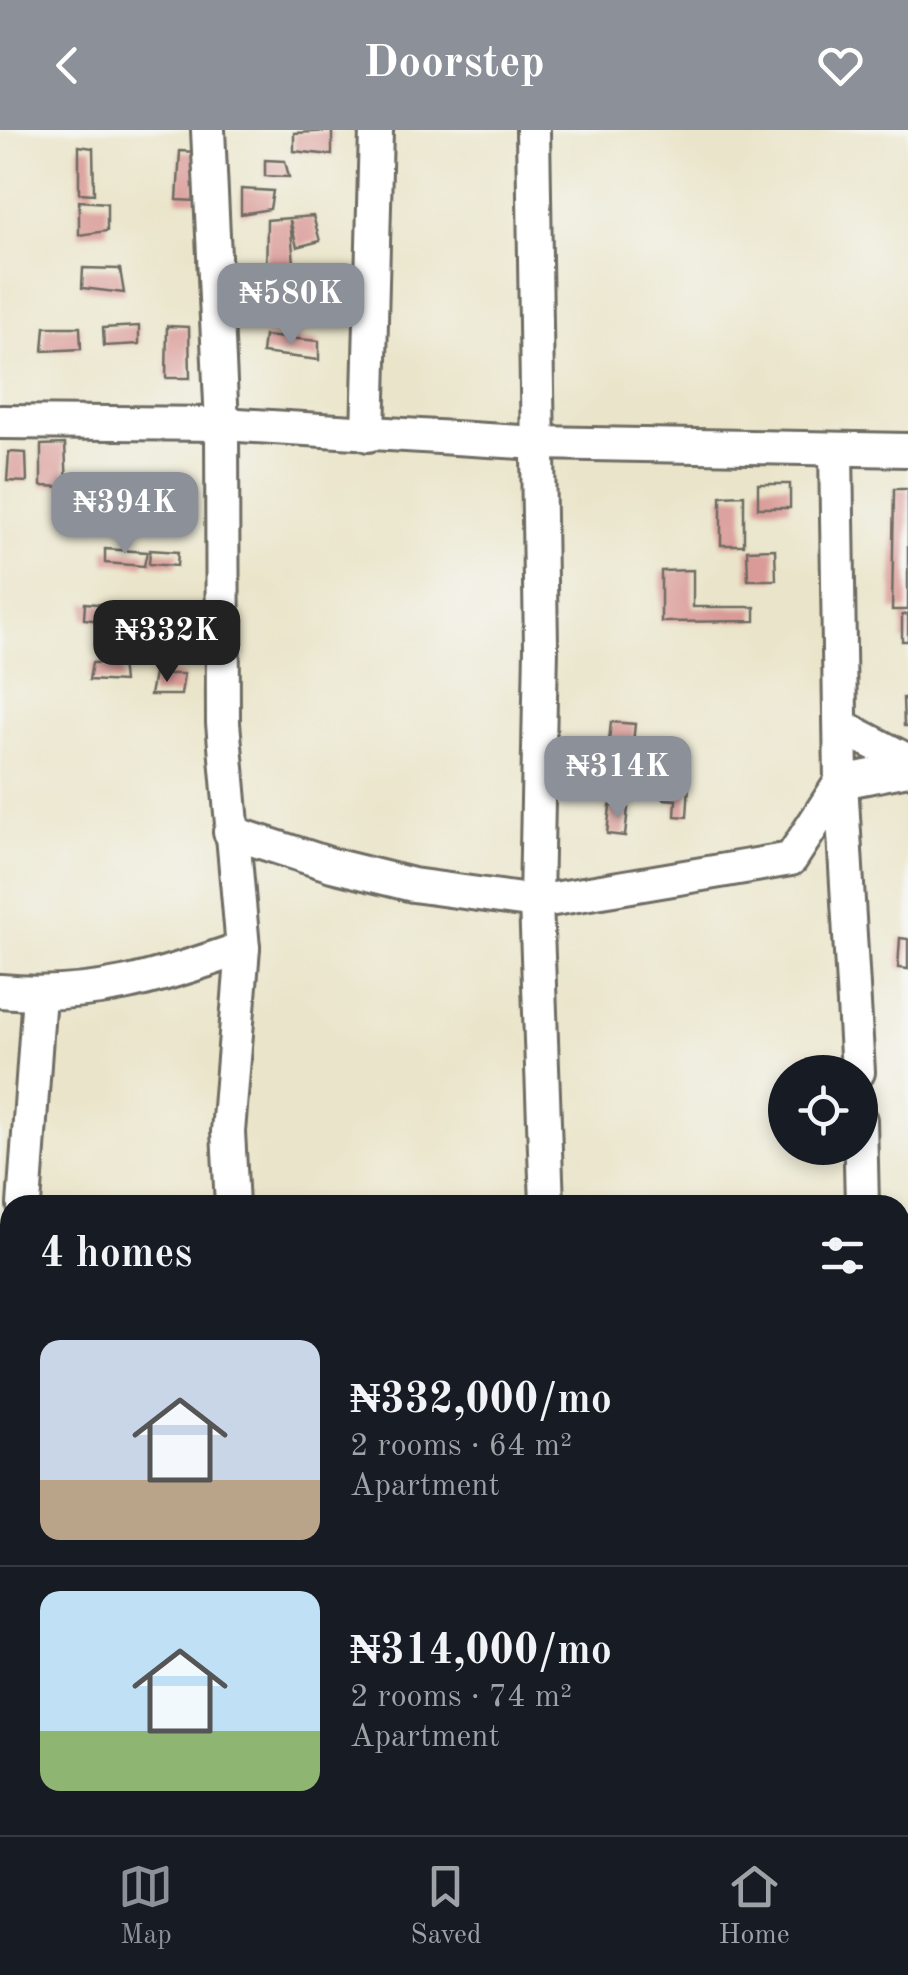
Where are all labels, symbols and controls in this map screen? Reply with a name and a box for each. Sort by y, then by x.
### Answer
icon: back [40,38,95,93]
icon: heart [813,38,868,93]
text: Doorstep [363,42,545,87]
pin: ₦580K [221,263,361,348]
text: ₦580K [239,279,343,311]
pin: ₦394K [55,472,195,557]
text: ₦394K [73,488,177,520]
pin: ₦332K [97,600,237,685]
text: ₦332K [115,616,219,648]
pin: ₦314K [548,736,688,821]
text: ₦314K [566,752,670,784]
map controls [768,1055,878,1165]
button: locate [768,1055,878,1165]
icon: filters [815,1228,870,1283]
text: 4 homes [40,1234,192,1276]
icon: home [120,1380,240,1500]
text: ₦332,000/mo [350,1380,612,1422]
text: 2 rooms · 64 m² [350,1431,572,1463]
text: Apartment [350,1471,500,1503]
icon: home [120,1631,240,1751]
text: ₦314,000/mo [350,1631,612,1673]
text: 2 rooms · 74 m² [350,1682,572,1714]
text: Apartment [350,1722,500,1754]
tab: Map [118,1859,173,1954]
tab: Saved [410,1859,482,1954]
tab: Home [718,1859,790,1954]

